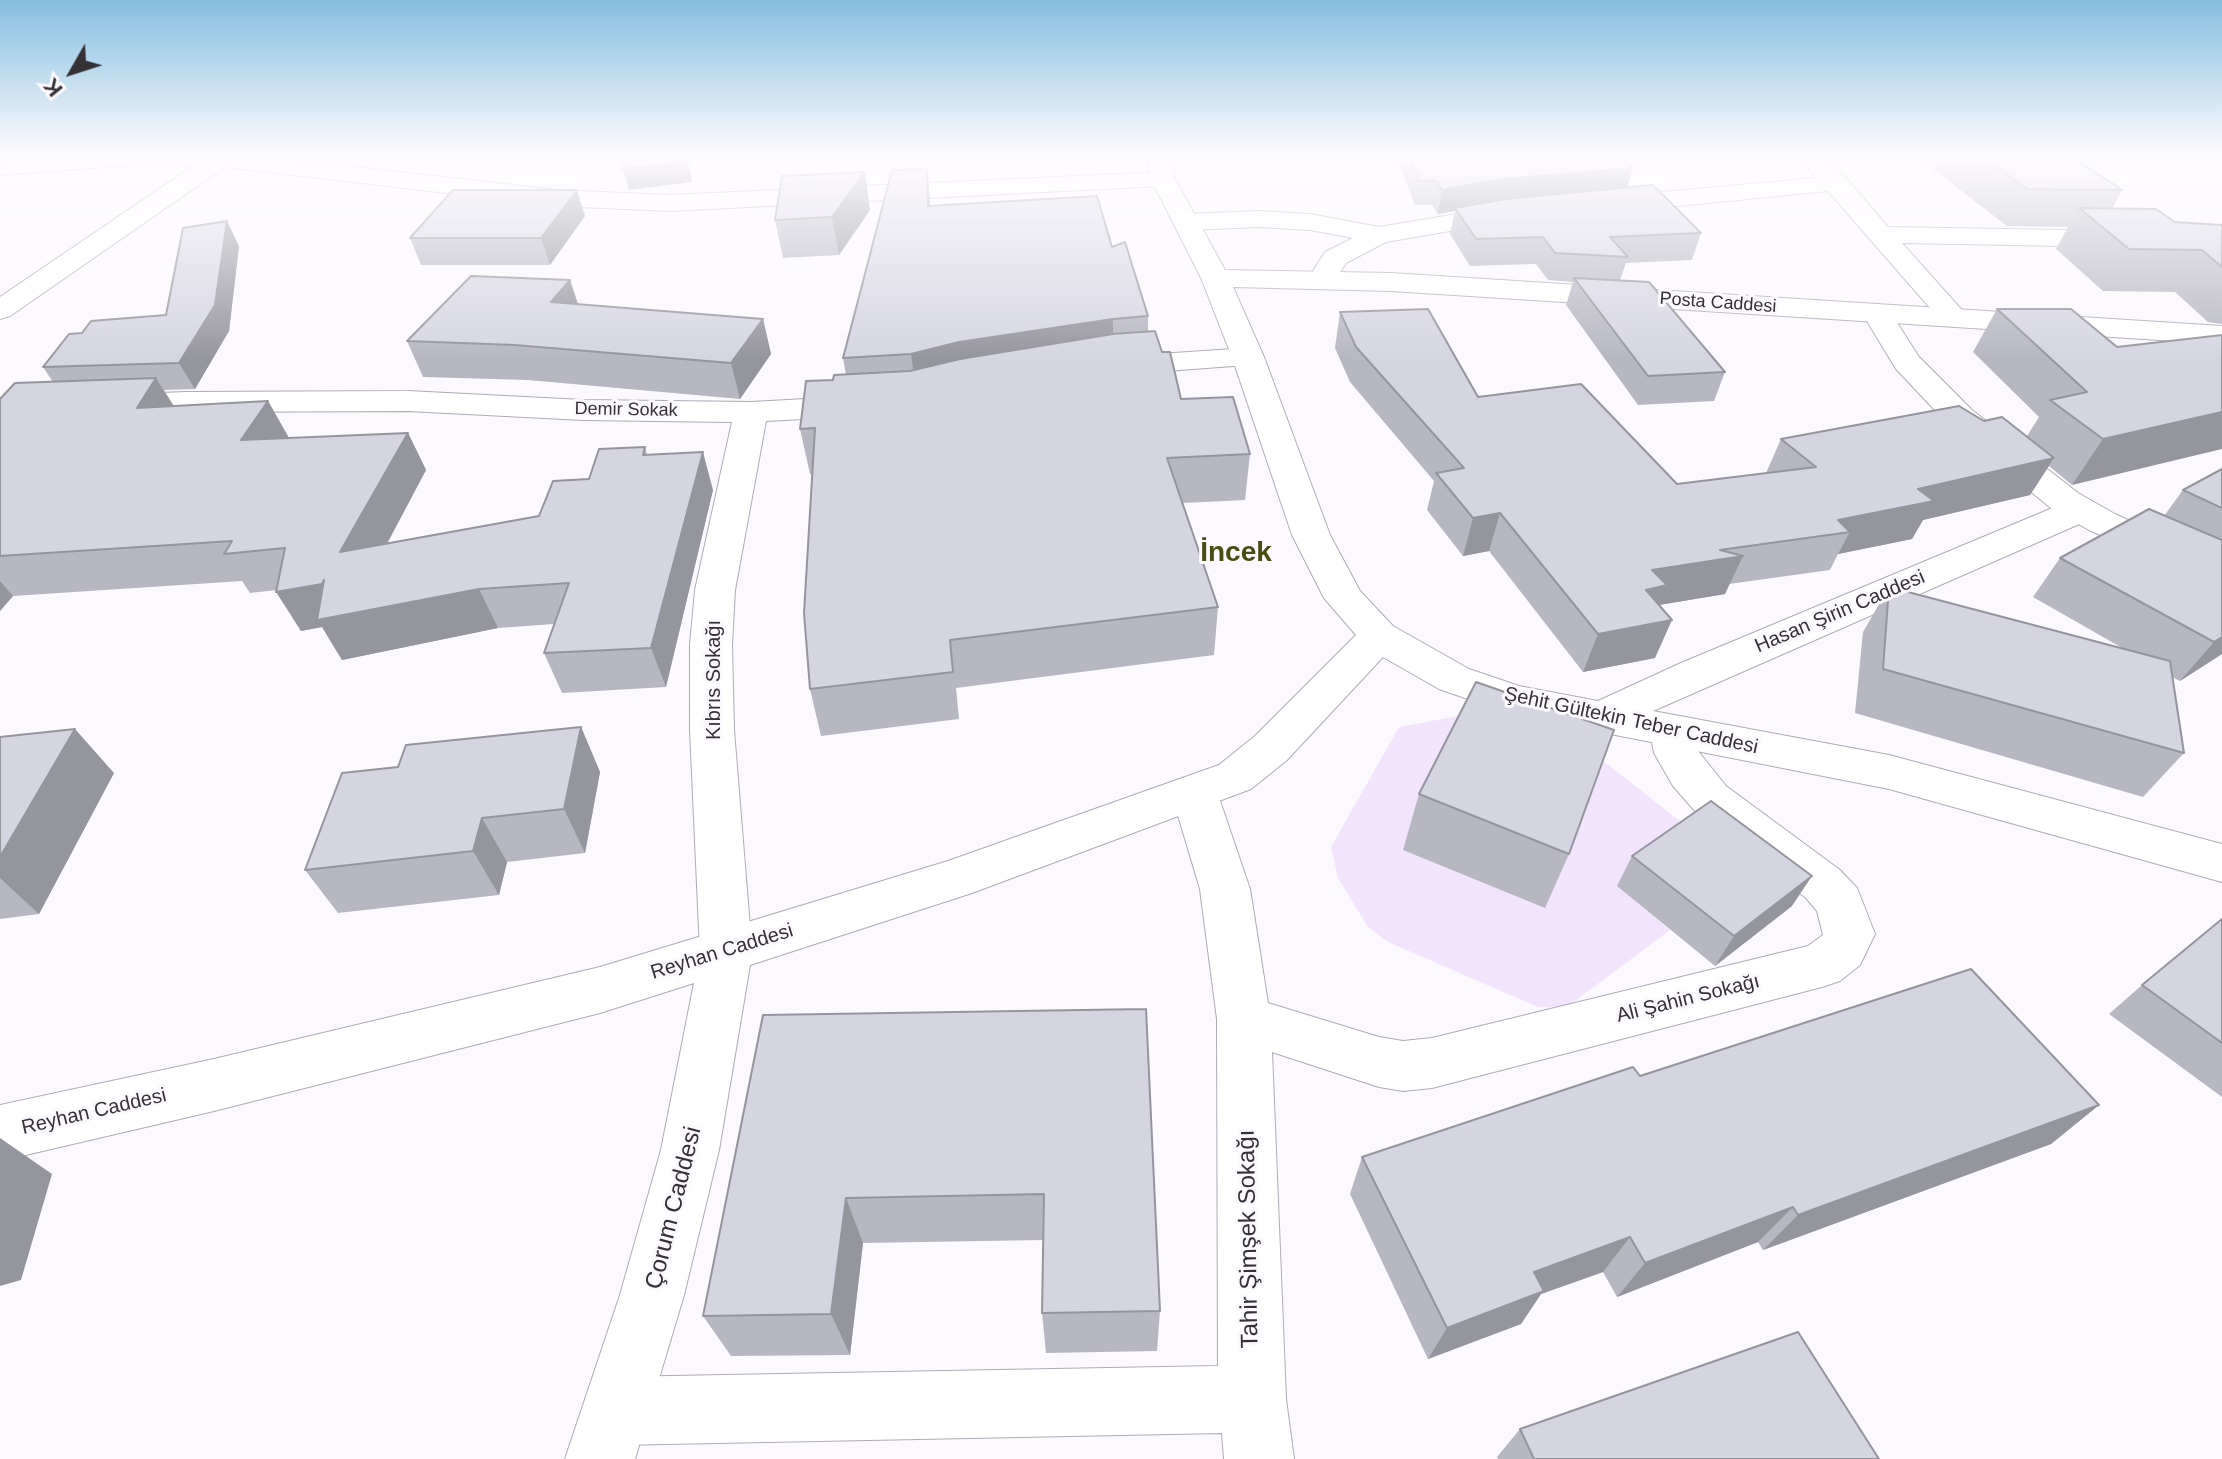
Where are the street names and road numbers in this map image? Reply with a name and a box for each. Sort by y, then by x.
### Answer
street label: Posta Caddesi [1659,288,1777,318]
street label: Demir Sokak [574,398,678,422]
street label: Hasan Şirin Caddesi [1751,565,1929,659]
street label: Kıbrıs Sokağı [702,620,726,740]
street label: Şehit Gültekin Teber Caddesi [1502,682,1760,760]
street label: Reyhan Caddesi [648,919,796,985]
street label: Ali Şahin Sokağı [1614,970,1762,1028]
street label: Reyhan Caddesi [19,1084,169,1140]
street label: Çorum Caddesi [640,1124,708,1292]
street label: Tahir Şimşek Sokağı [1233,1129,1265,1349]

